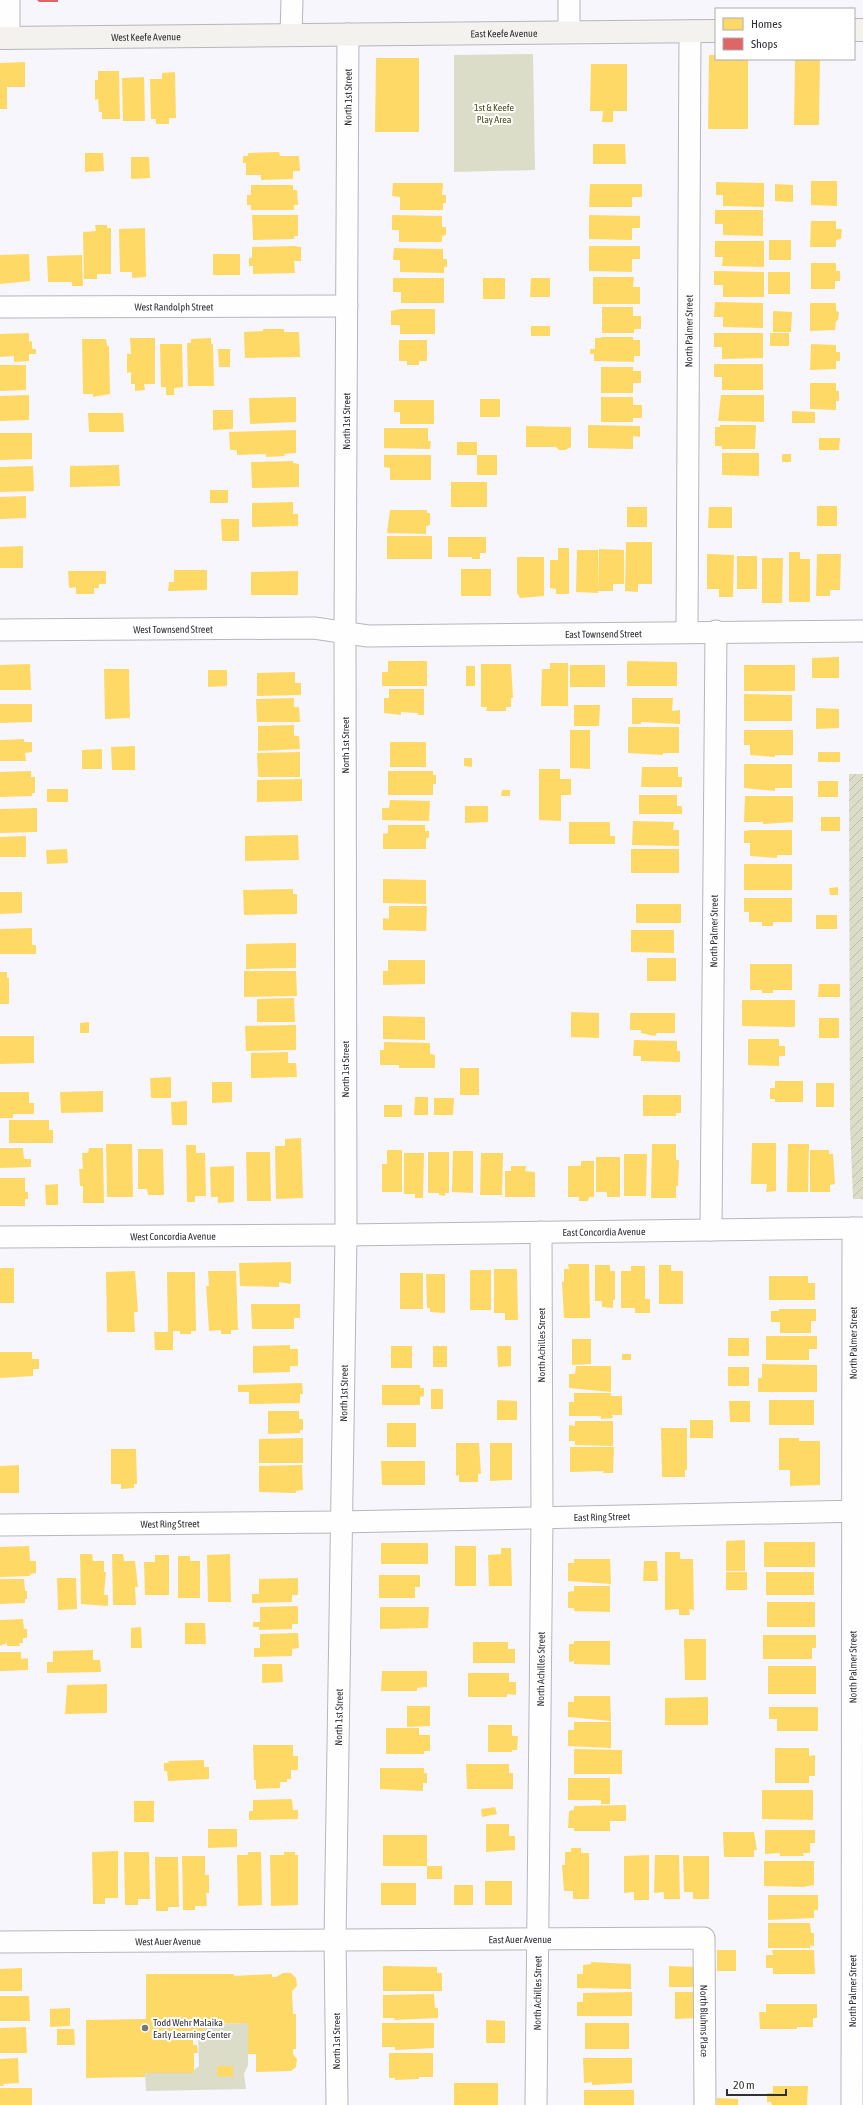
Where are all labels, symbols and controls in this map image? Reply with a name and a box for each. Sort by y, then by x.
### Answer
legend [715,8,855,60]
text: Homes [751,17,782,31]
street label: East Keefe Avenue [470,28,538,39]
street label: West Keefe Avenue [111,31,181,43]
text: Shops [751,37,777,51]
street label: North 1st Street [343,68,354,126]
park label: 1st & Keefe Play Area [474,102,514,125]
street label: North Palmer Street [683,295,695,367]
street label: West Randolph Street [135,301,214,313]
street label: North 1st Street [341,392,352,450]
street label: West Townsend Street [133,624,213,635]
street label: East Townsend Street [565,628,642,640]
street label: North 1st Street [340,716,351,773]
street label: North Palmer Street [708,895,720,967]
street label: North 1st Street [340,1040,351,1097]
street label: East Concordia Avenue [562,1226,646,1238]
street label: West Concordia Avenue [130,1231,216,1242]
street label: North Achilles Street [536,1307,547,1382]
street label: North Palmer Street [848,1307,859,1379]
street label: North 1st Street [338,1364,350,1422]
street label: East Ring Street [574,1511,630,1523]
street label: West Ring Street [140,1518,200,1530]
street label: North Achilles Street [535,1631,547,1707]
street label: North Palmer Street [847,1631,859,1703]
street label: North 1st Street [333,1688,345,1746]
street label: East Auer Avenue [488,1934,552,1945]
street label: West Auer Avenue [135,1936,201,1947]
street label: North Achilles Street [532,1955,544,2031]
street label: North Palmer Street [847,1955,858,2027]
street label: North Bluhms Place [698,1985,710,2058]
street label: North 1st Street [331,2012,342,2069]
place label: Todd Wehr Malaika Early Learning Center [153,2017,232,2040]
marker: Todd Wehr Malaika Early Learning Center [140,2023,150,2033]
scale bar [727,2071,786,2097]
text: 20 m [733,2078,755,2092]

